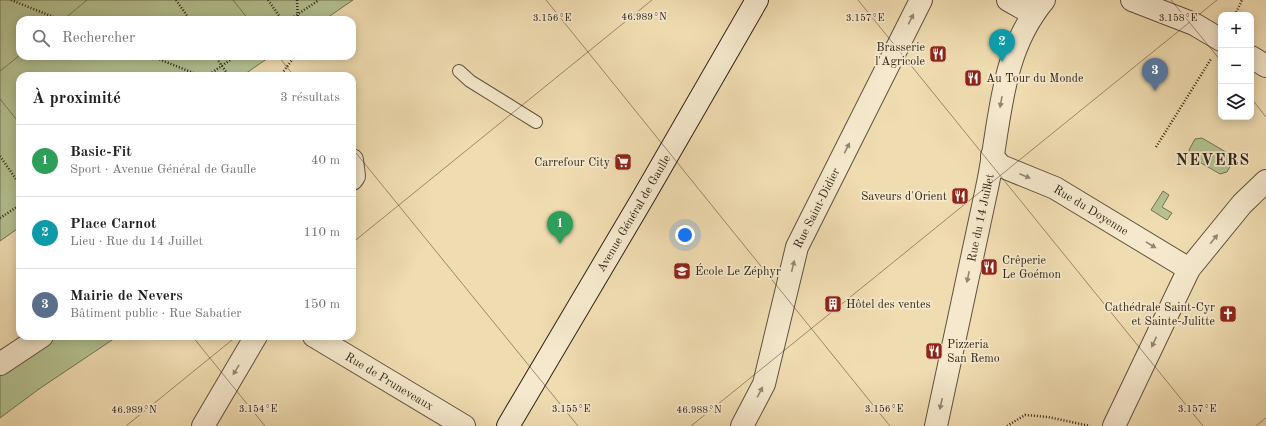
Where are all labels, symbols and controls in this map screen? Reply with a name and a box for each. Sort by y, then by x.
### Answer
text: 46.989°N [621,12,667,22]
map controls [1218,12,1254,120]
button: + [1218,12,1254,48]
text: 3.156°E [533,13,571,23]
text: 3.157°E [846,13,884,23]
text: 3.158°E [1159,13,1197,23]
one-way arrow [908,14,914,25]
search box [16,16,356,60]
icon: search [30,27,52,49]
pin: 2 [989,29,1015,62]
text: Rechercher [62,31,135,46]
place label: Brasserie l'Agricole [875,42,925,68]
restaurant icon: Brasserie l'Agricole [928,44,948,64]
button: − [1218,48,1254,84]
pin: 3 [1142,58,1168,91]
restaurant icon: Au Tour du Monde [963,68,983,88]
place label: Au Tour du Monde [986,73,1084,85]
button: layers [1218,84,1254,120]
text: À proximité [32,90,121,107]
text: 3 résultats [280,91,340,104]
one-way arrow [998,96,1004,109]
one-way arrow [844,143,850,154]
text: Basic-Fit [70,145,132,160]
supermarket icon: Carrefour City [613,152,633,172]
street label: Avenue Général de Gaulle [595,153,674,274]
district label: NEVERS [1176,153,1250,169]
text: 1 [41,154,49,167]
text: 40 m [311,154,340,167]
place label: Carrefour City [534,157,611,169]
text: Sport · Avenue Général de Gaulle [70,163,256,176]
street label: Rue Saint-Didier [792,166,843,251]
one-way arrow [1019,172,1031,179]
street label: Rue du 14 Juillet [966,173,997,263]
street label: Rue du Doyenne [1051,184,1131,238]
restaurant icon: Saveurs d'Orient [950,186,970,206]
place label: Saveurs d'Orient [861,191,947,203]
pin: 1 [547,211,573,244]
text: Place Carnot [70,217,156,232]
your location [675,225,695,245]
text: 2 [41,226,49,239]
text: 110 m [303,226,340,239]
one-way arrow [1209,233,1218,244]
text: Lieu · Rue du 14 Juillet [70,235,203,248]
one-way arrow [1145,242,1157,249]
place label: Crêperie Le Goémon [1002,255,1062,281]
restaurant icon: Crêperie Le Goémon [979,257,999,277]
one-way arrow [790,260,796,272]
school or university icon: École Le Zéphyr [672,261,692,281]
place label: École Le Zéphyr [695,263,781,278]
one-way arrow [965,271,971,283]
text: Mairie de Nevers [70,289,183,304]
building icon: Hôtel des ventes [823,294,843,314]
text: 3 [41,298,49,311]
text: 150 m [303,298,340,311]
place label: Hôtel des ventes [846,299,931,311]
place label: Cathédrale Saint-Cyr et Sainte-Julitte [1105,302,1215,328]
church icon: Cathédrale Saint-Cyr et Sainte-Julitte [1218,304,1238,324]
text: Bâtiment public · Rue Sabatier [70,307,242,320]
one-way arrow [1151,337,1157,348]
place label: Pizzeria San Remo [947,339,1000,365]
restaurant icon: Pizzeria San Remo [924,341,944,361]
street label: Rue de Pruneveaux [343,351,435,413]
one-way arrow [233,364,240,375]
one-way arrow [757,386,764,397]
one-way arrow [937,398,943,410]
text: 3.154°E [239,404,277,414]
text: 3.155°E [552,404,590,414]
text: 3.156°E [865,404,903,414]
text: 3.157°E [1178,404,1216,414]
text: 46.989°N [111,405,157,415]
text: 46.988°N [676,405,722,415]

